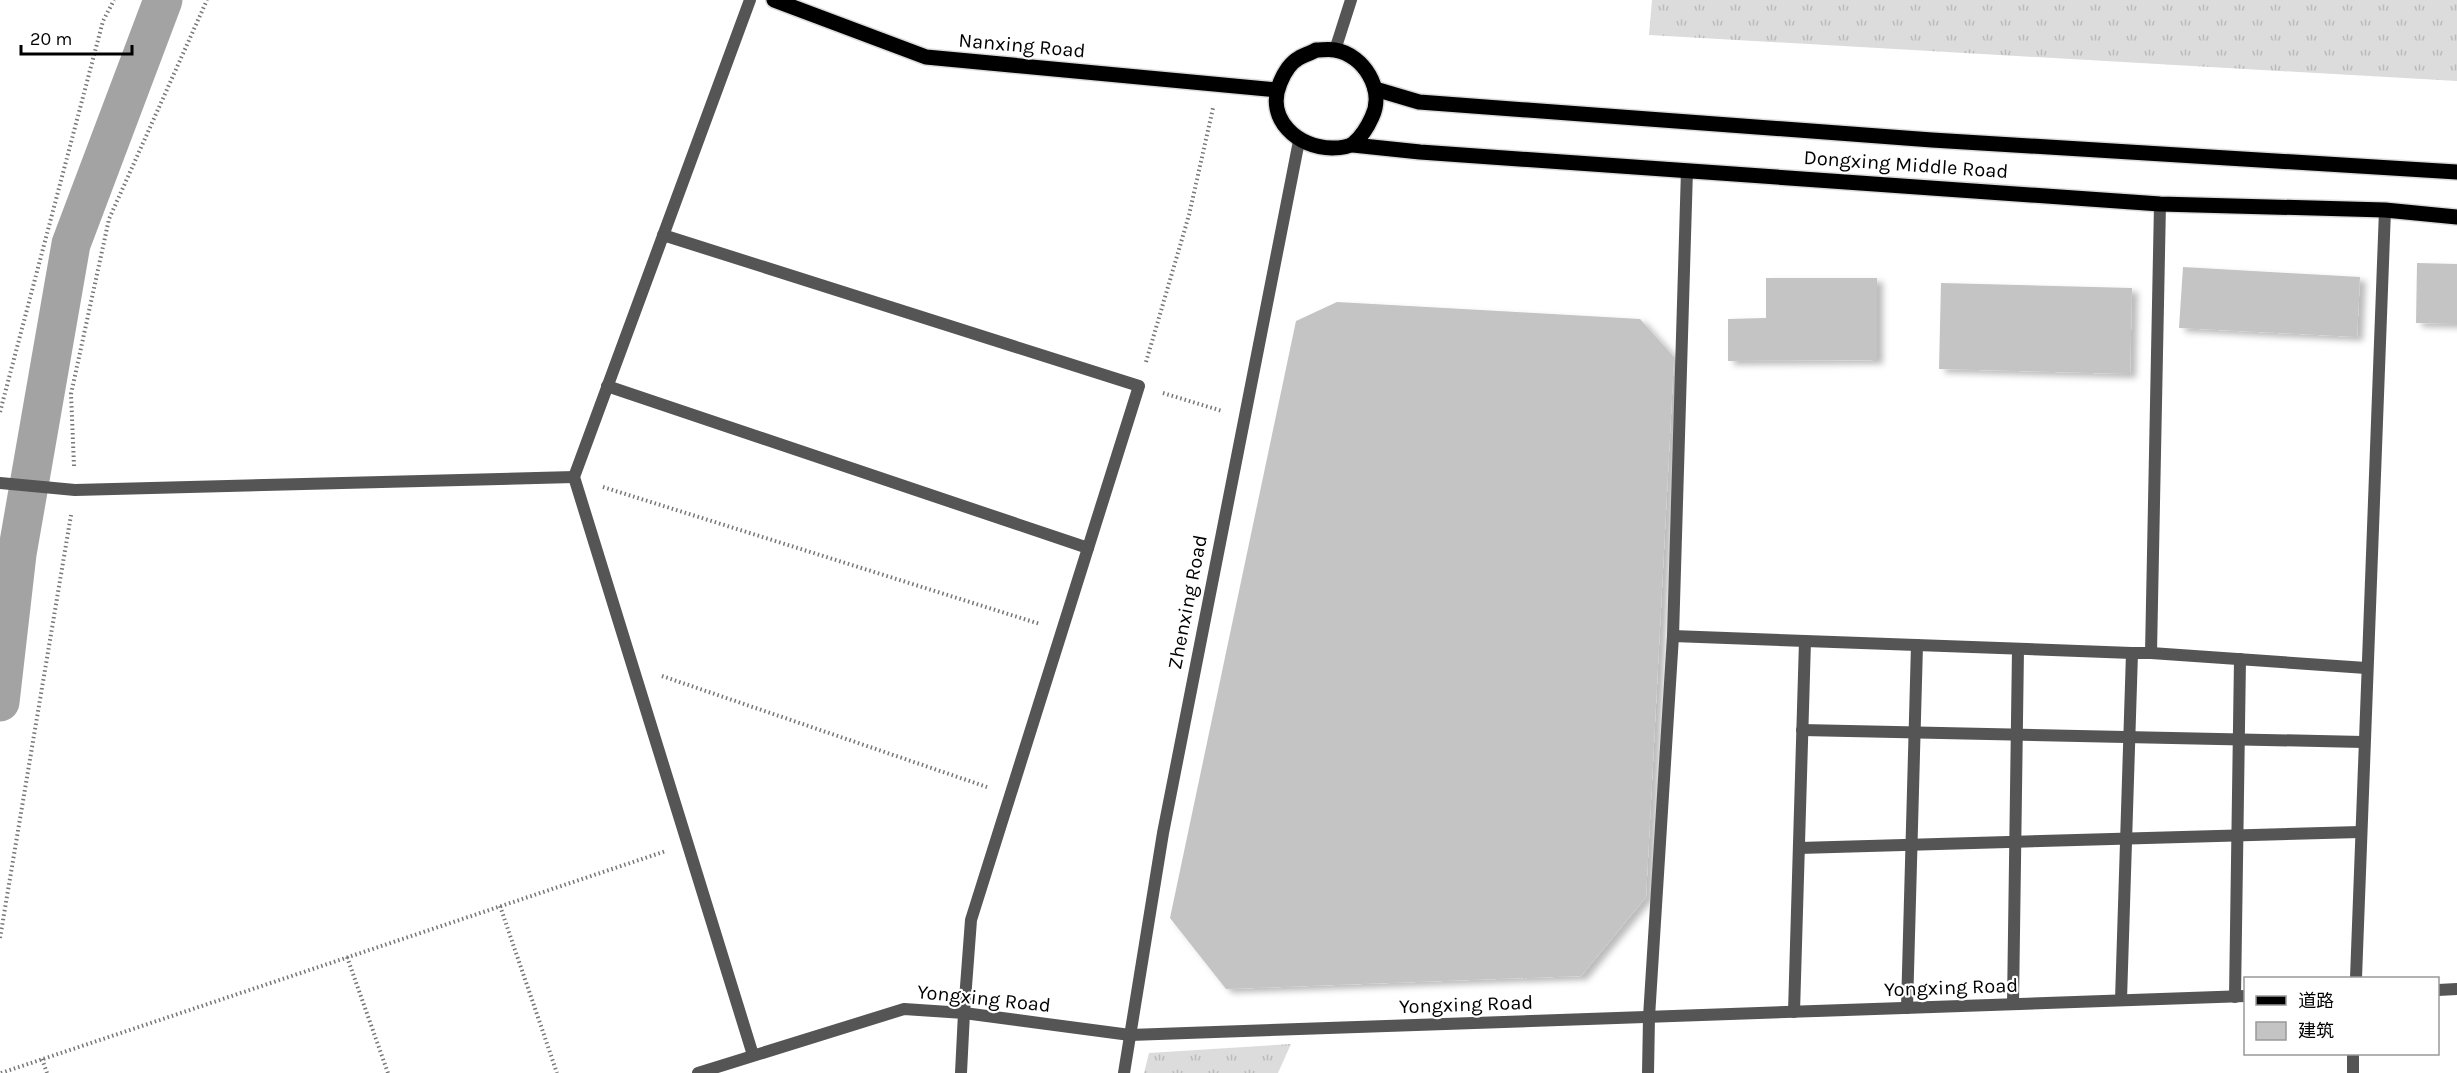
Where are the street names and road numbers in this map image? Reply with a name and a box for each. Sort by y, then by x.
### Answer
street label: Nanxing Road [958,29,1086,62]
street label: Dongxing Middle Road [1803,146,2009,183]
street label: Zhenxing Road [1163,533,1212,671]
street label: Yongxing Road [1884,974,2019,1001]
street label: Yongxing Road [916,980,1052,1017]
street label: Yongxing Road [1399,991,1534,1018]

